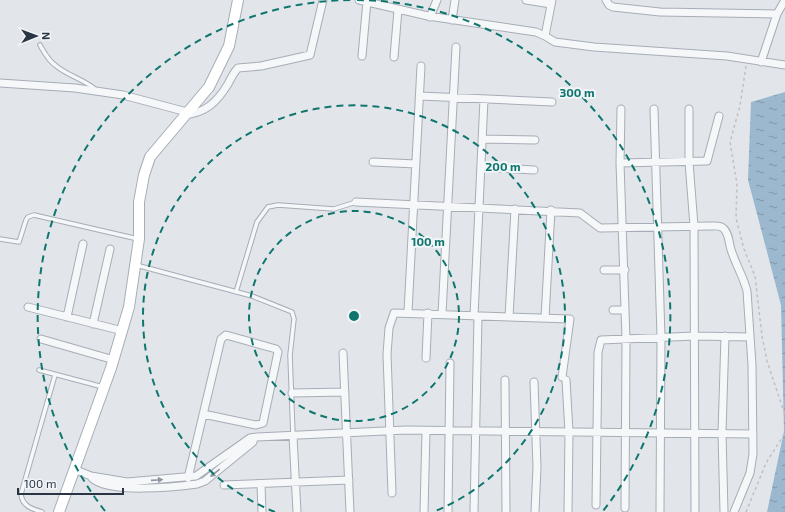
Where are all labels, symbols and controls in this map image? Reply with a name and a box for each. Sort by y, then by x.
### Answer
north arrow [16,16,56,56]
text: N [40,32,53,40]
text: 300 m [559,85,595,99]
text: 200 m [485,159,521,173]
text: 100 m [411,234,445,248]
centre of rings [347,309,361,323]
one-way arrow [210,468,220,477]
scale bar [18,470,123,496]
text: 100 m [24,476,56,490]
one-way arrow [151,477,163,484]

